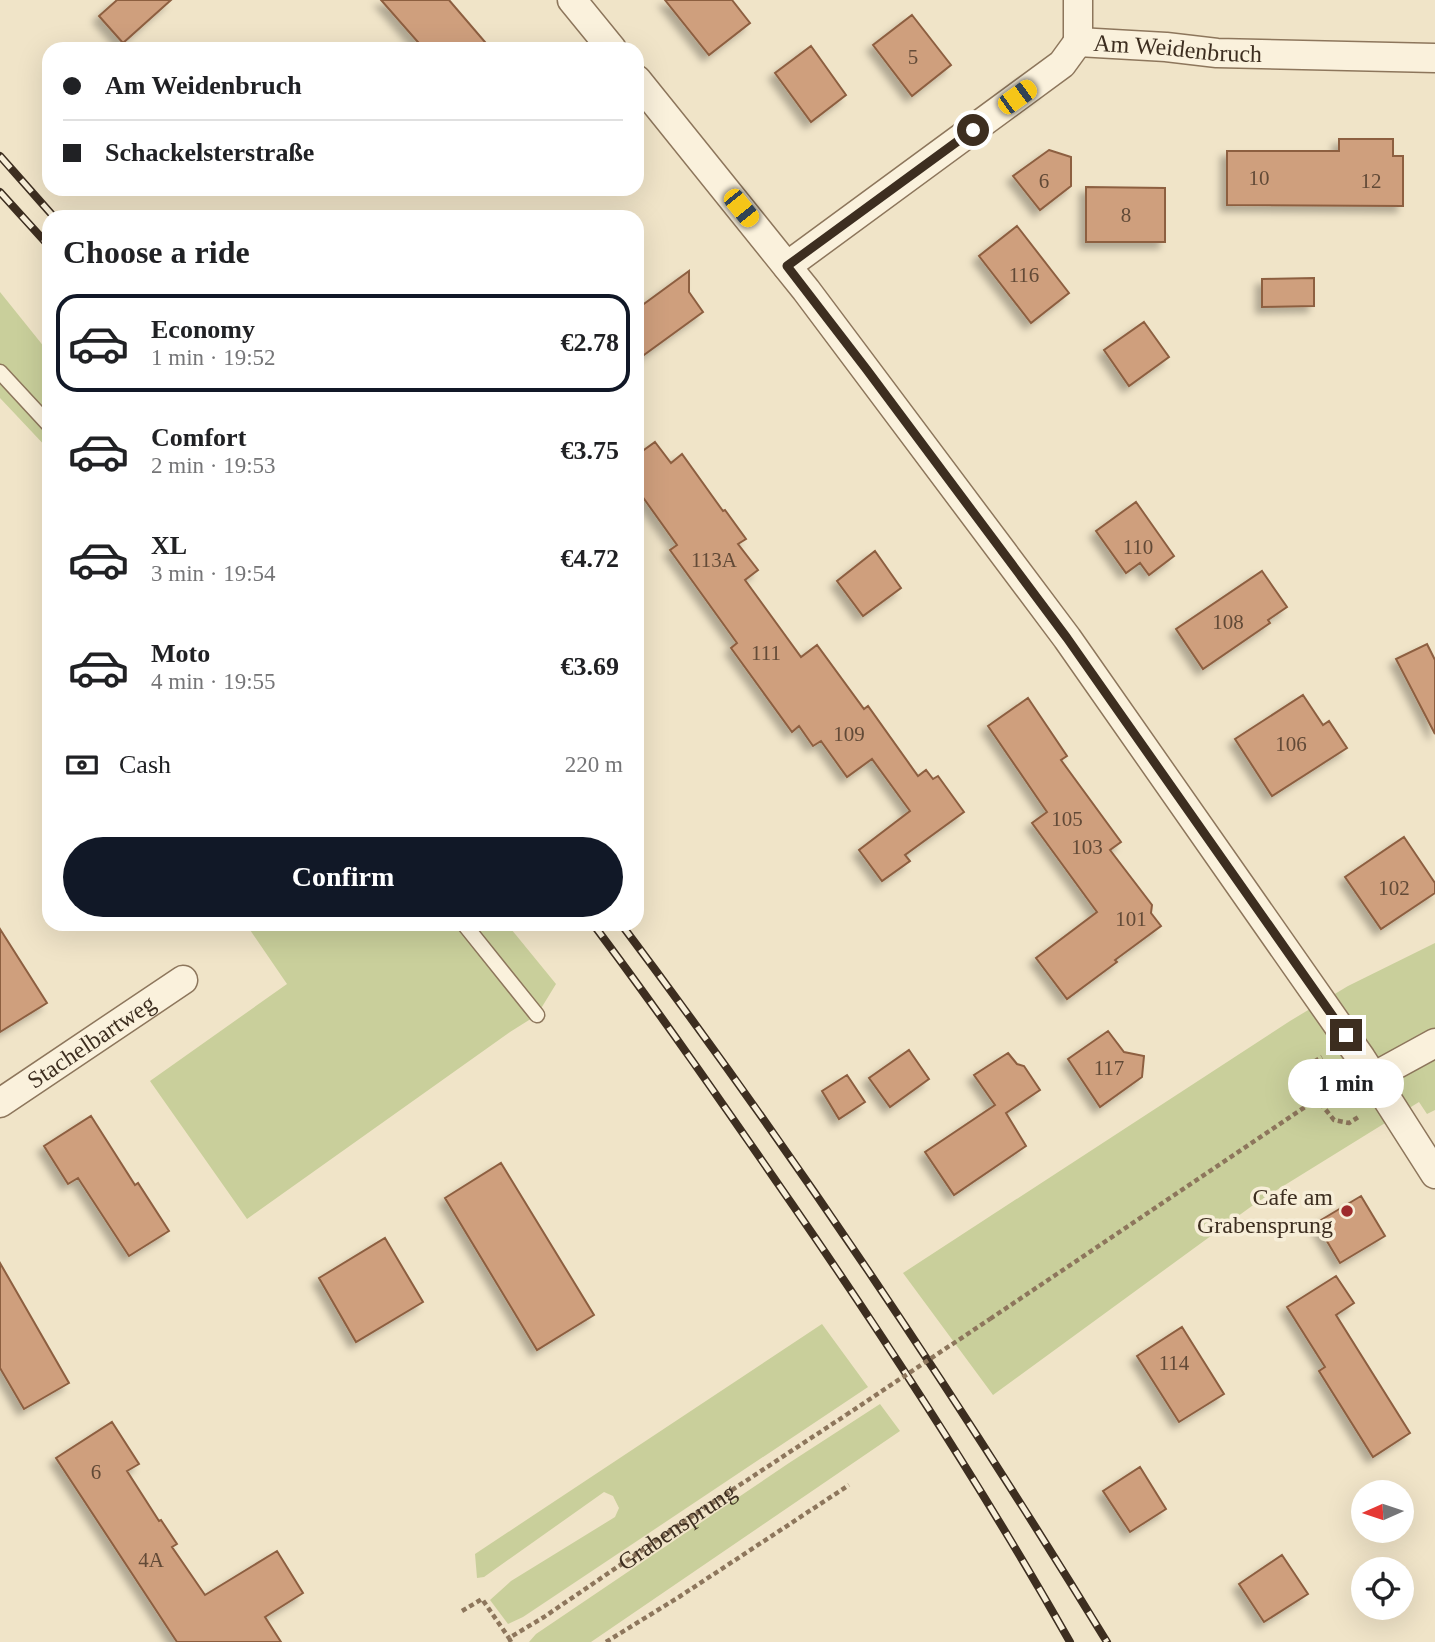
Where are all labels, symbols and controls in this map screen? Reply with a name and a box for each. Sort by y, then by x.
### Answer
street label: Am Weidenbruch [1093,30,1262,67]
house number: 5 [908,45,918,69]
text: Am Weidenbruch [105,71,302,100]
car [994,76,1041,118]
route start [957,114,989,146]
text: Schackelsterstraße [105,138,314,167]
house number: 10 [1249,166,1270,190]
house number: 6 [1039,169,1049,193]
house number: 12 [1361,169,1382,193]
car [720,185,763,231]
house number: 8 [1121,203,1131,227]
text: Choose a ride [63,234,250,270]
house number: 116 [1009,263,1039,287]
icon: car [67,312,130,375]
text: Economy [151,315,255,344]
text: €2.78 [561,328,619,357]
text: 1 min · 19:52 [151,345,276,370]
icon: car [67,420,130,483]
text: Comfort [151,423,246,452]
text: €3.75 [561,436,619,465]
text: 2 min · 19:53 [151,453,276,478]
icon: car [67,528,130,591]
text: XL [151,531,187,560]
house number: 110 [1123,535,1153,559]
text: €4.72 [561,544,619,573]
house number: 113A [691,548,738,572]
text: 3 min · 19:54 [151,561,276,586]
house number: 108 [1212,610,1244,634]
icon: car [67,636,130,699]
text: Moto [151,639,210,668]
house number: 111 [751,641,781,665]
text: €3.69 [561,652,619,681]
text: 4 min · 19:55 [151,669,276,694]
house number: 109 [833,722,865,746]
house number: 106 [1275,732,1307,756]
icon: cash [63,746,101,784]
text: Cash [119,750,171,779]
text: 220 m [565,752,623,777]
house number: 105 [1051,807,1083,831]
house number: 103 [1071,835,1103,859]
button: Confirm [63,837,623,917]
house number: 102 [1378,876,1410,900]
house number: 101 [1115,907,1147,931]
street label: Stachelbartweg [23,990,160,1094]
route end [1330,1019,1362,1051]
house number: 117 [1094,1056,1124,1080]
callout: 1 min [1288,1060,1404,1108]
text: 1 min [1318,1071,1374,1096]
place label: Cafe am Grabensprung [1197,1184,1333,1238]
marker: Cafe am Grabensprung [1339,1203,1355,1219]
house number: 114 [1159,1351,1190,1375]
house number: 6 [91,1460,101,1484]
street label: Grabensprung [613,1478,741,1576]
north arrow [1351,1480,1414,1544]
map controls [1351,1480,1414,1620]
house number: 4A [138,1548,165,1572]
button: locate [1351,1557,1414,1620]

